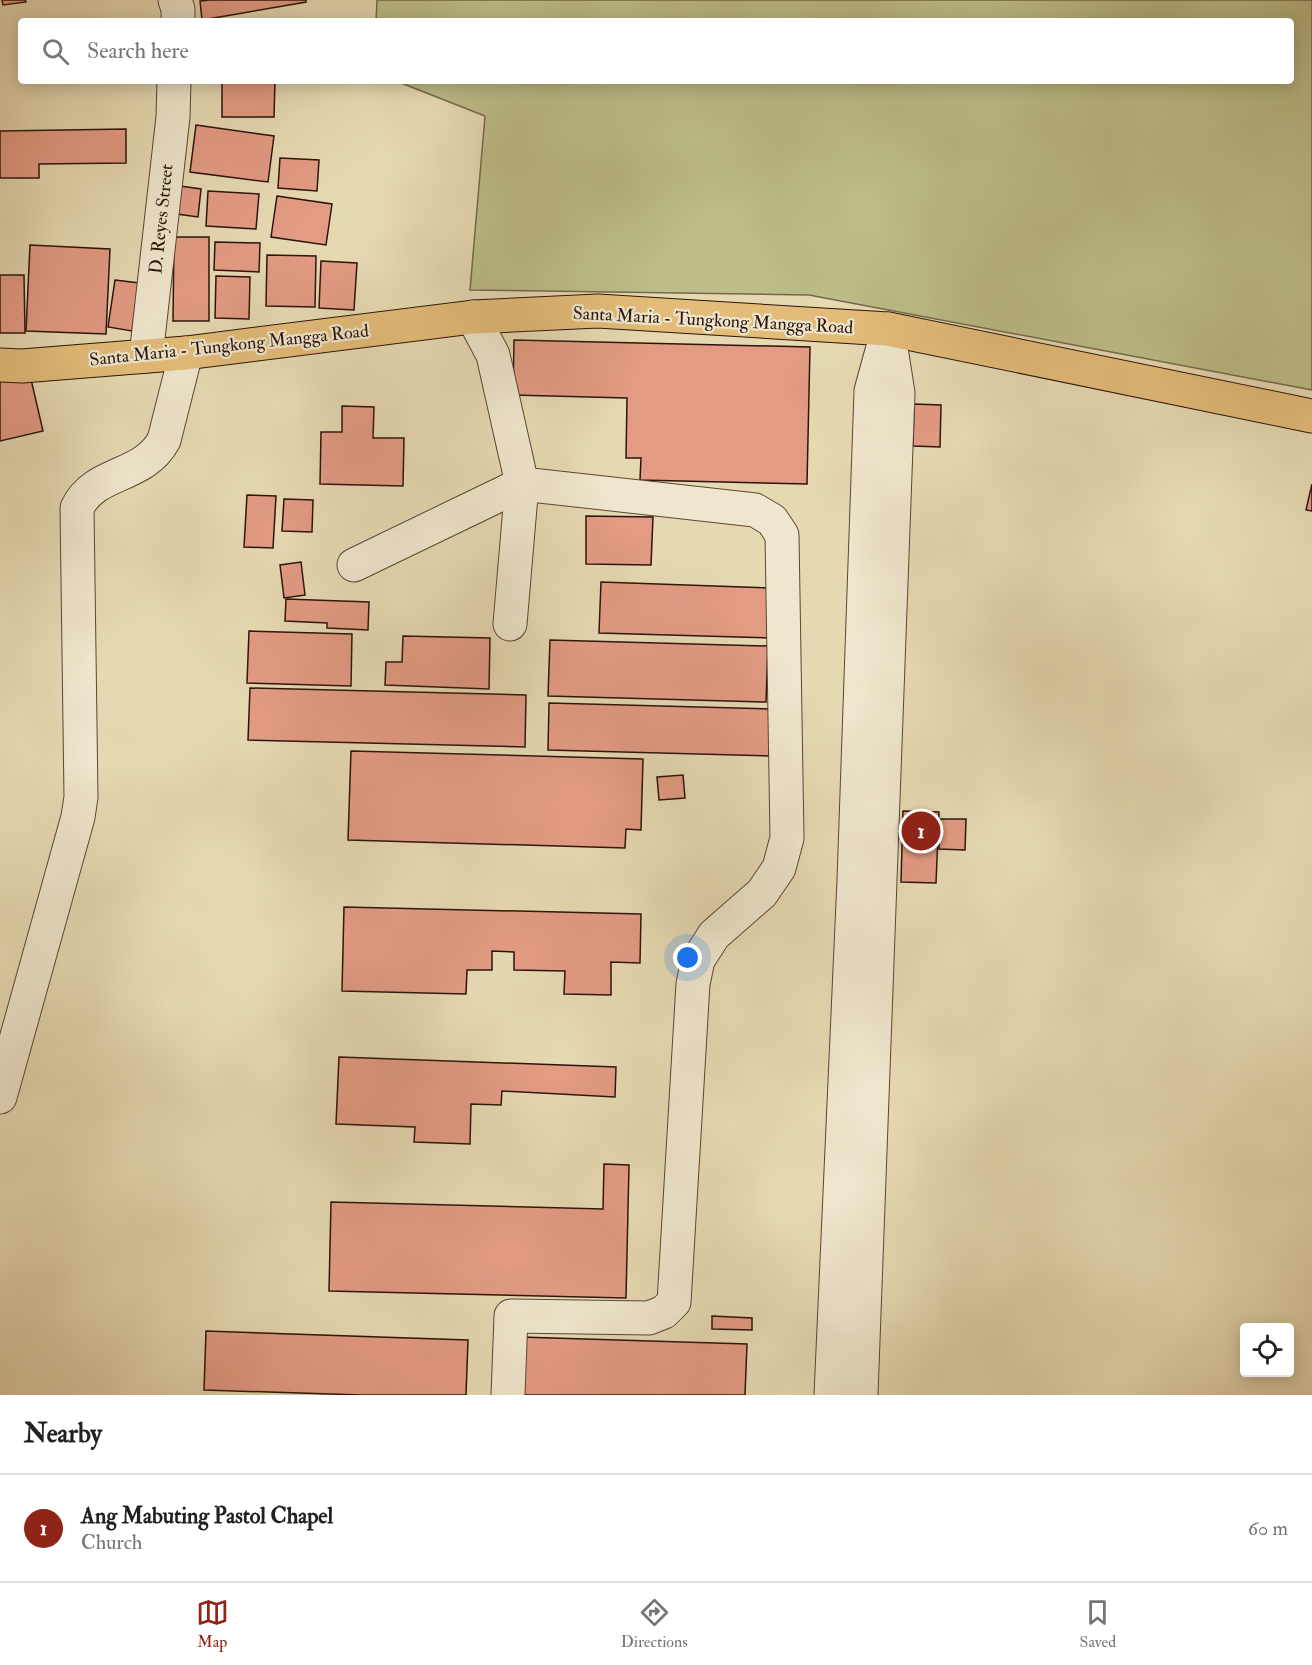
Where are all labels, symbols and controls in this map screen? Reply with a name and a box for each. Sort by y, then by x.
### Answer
search box [18,18,1294,84]
icon: search [39,35,72,68]
text: Search here [87,37,189,65]
street label: D. Reyes Street [144,163,179,275]
street label: Santa Maria - Tungkong Mangga Road [572,302,854,339]
street label: Santa Maria - Tungkong Mangga Road [88,319,370,372]
pin: 1 [902,808,940,854]
your location [673,943,702,972]
map controls [1240,1323,1294,1377]
button: locate [1240,1323,1294,1377]
text: Nearby [24,1418,102,1450]
text: Ang Mabuting Pastol Chapel [81,1502,333,1530]
text: 1 [40,1516,47,1541]
text: 60 m [1248,1516,1288,1541]
text: Church [81,1530,142,1555]
tab: Map [196,1596,229,1652]
tab: Directions [621,1596,688,1652]
tab: Saved [1080,1596,1116,1652]

